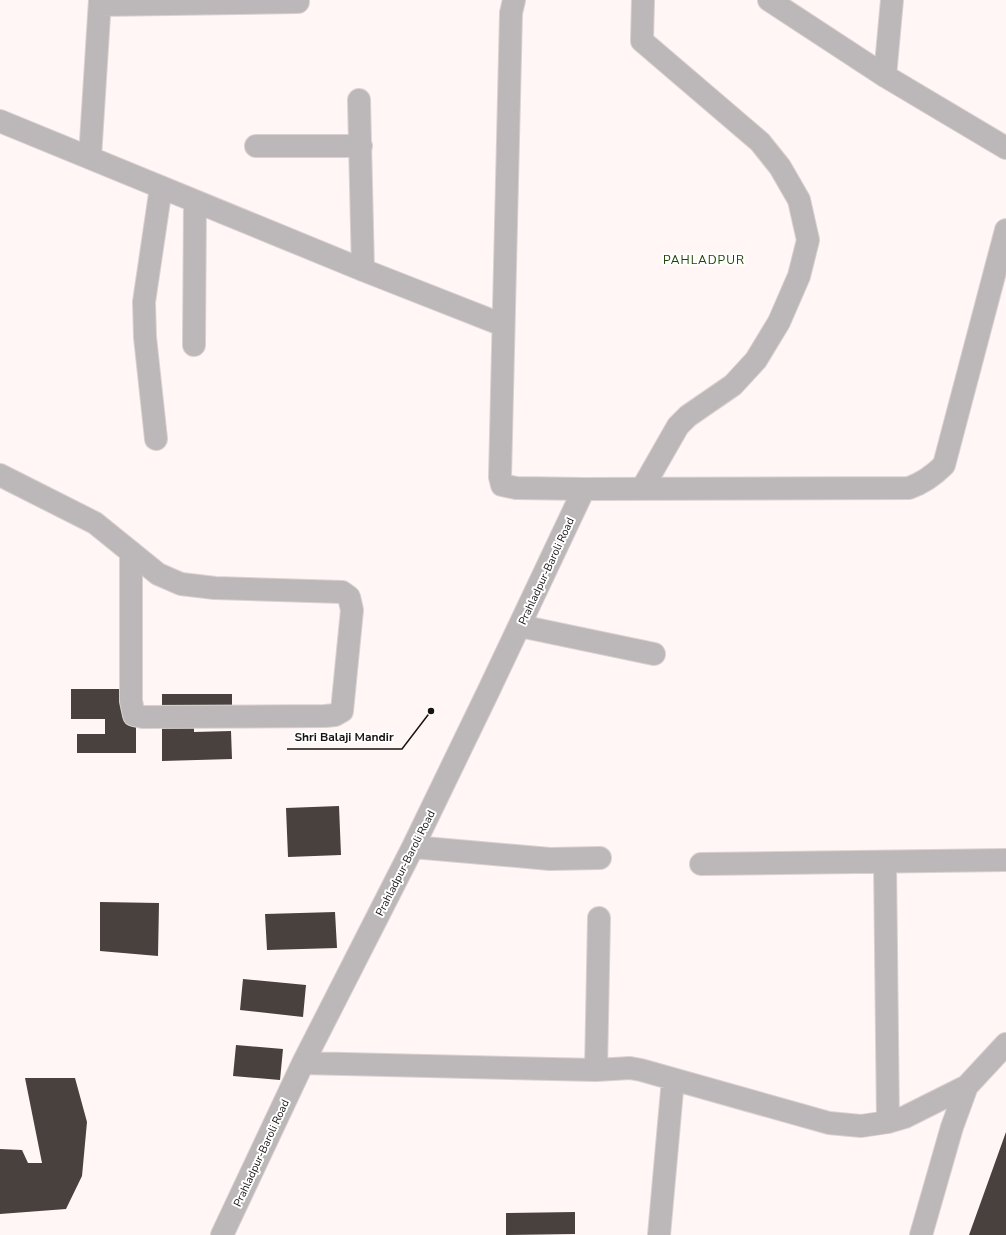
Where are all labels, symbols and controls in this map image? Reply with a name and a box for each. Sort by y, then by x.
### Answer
district label: PAHLADPUR [663,252,745,268]
street label: Prahladpur-Baroli Road [515,515,578,627]
callout: Shri Balaji Mandir [287,725,402,749]
text: Shri Balaji Mandir [294,729,394,745]
street label: Prahladpur-Baroli Road [372,808,439,919]
street label: Prahladpur-Baroli Road [230,1097,293,1209]

